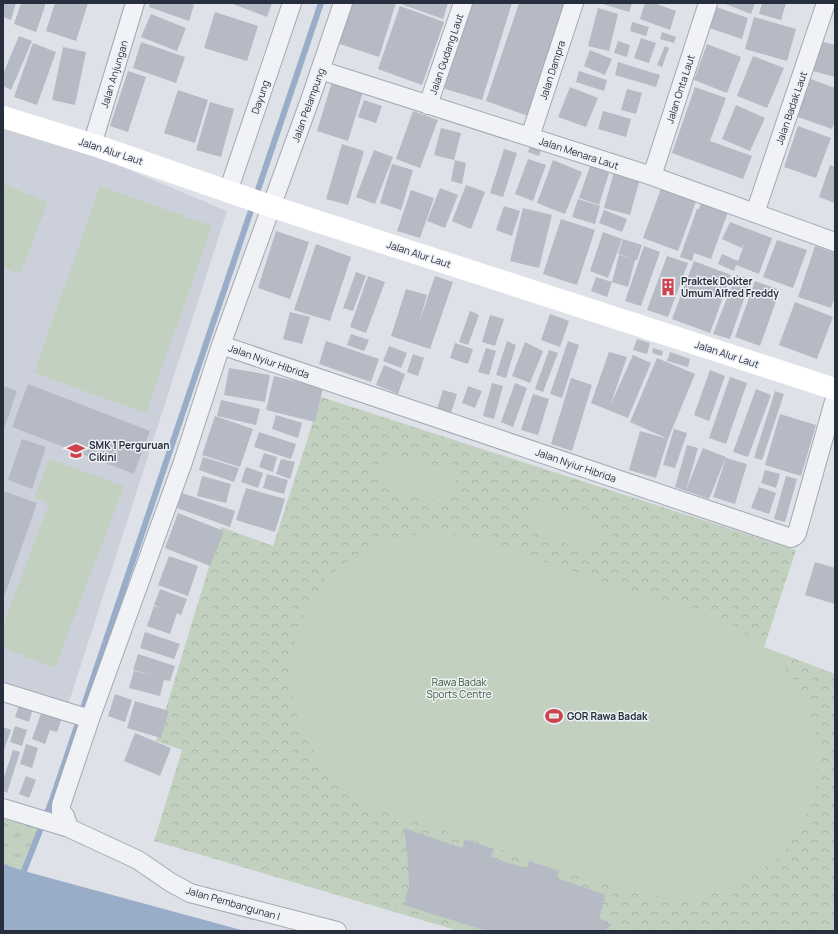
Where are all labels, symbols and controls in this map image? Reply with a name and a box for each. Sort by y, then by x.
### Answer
street label: Jalan Gudang Laut [426,12,466,96]
street label: Jalan Anjungan [97,38,131,110]
street label: Jalan Dampra [536,39,568,101]
street label: Jalan Onta Laut [662,53,698,125]
street label: Jalan Pelampung [288,66,328,144]
street label: Jalan Badak Laut [772,69,810,147]
street label: Dayung [248,78,272,116]
street label: Jalan Menara Laut [537,133,621,173]
street label: Jalan Alur Laut [77,134,145,168]
street label: Jalan Alur Laut [385,237,453,271]
place label: Praktek Dokter Umum Alfred Freddy [681,274,779,300]
building icon: Praktek Dokter Umum Alfred Freddy [658,277,678,297]
street label: Jalan Alur Laut [693,337,761,371]
street label: Jalan Nyiur Hibrida [227,341,311,381]
place label: SMK 1 Perguruan Cikini [89,438,170,464]
school or university icon: SMK 1 Perguruan Cikini [66,441,86,461]
street label: Jalan Nyiur Hibrida [534,445,618,485]
park label: Rawa Badak Sports Centre [426,675,492,701]
sports icon: GOR Rawa Badak [544,706,564,726]
place label: GOR Rawa Badak [567,709,648,723]
street label: Jalan Pembangunan I [184,883,282,923]

